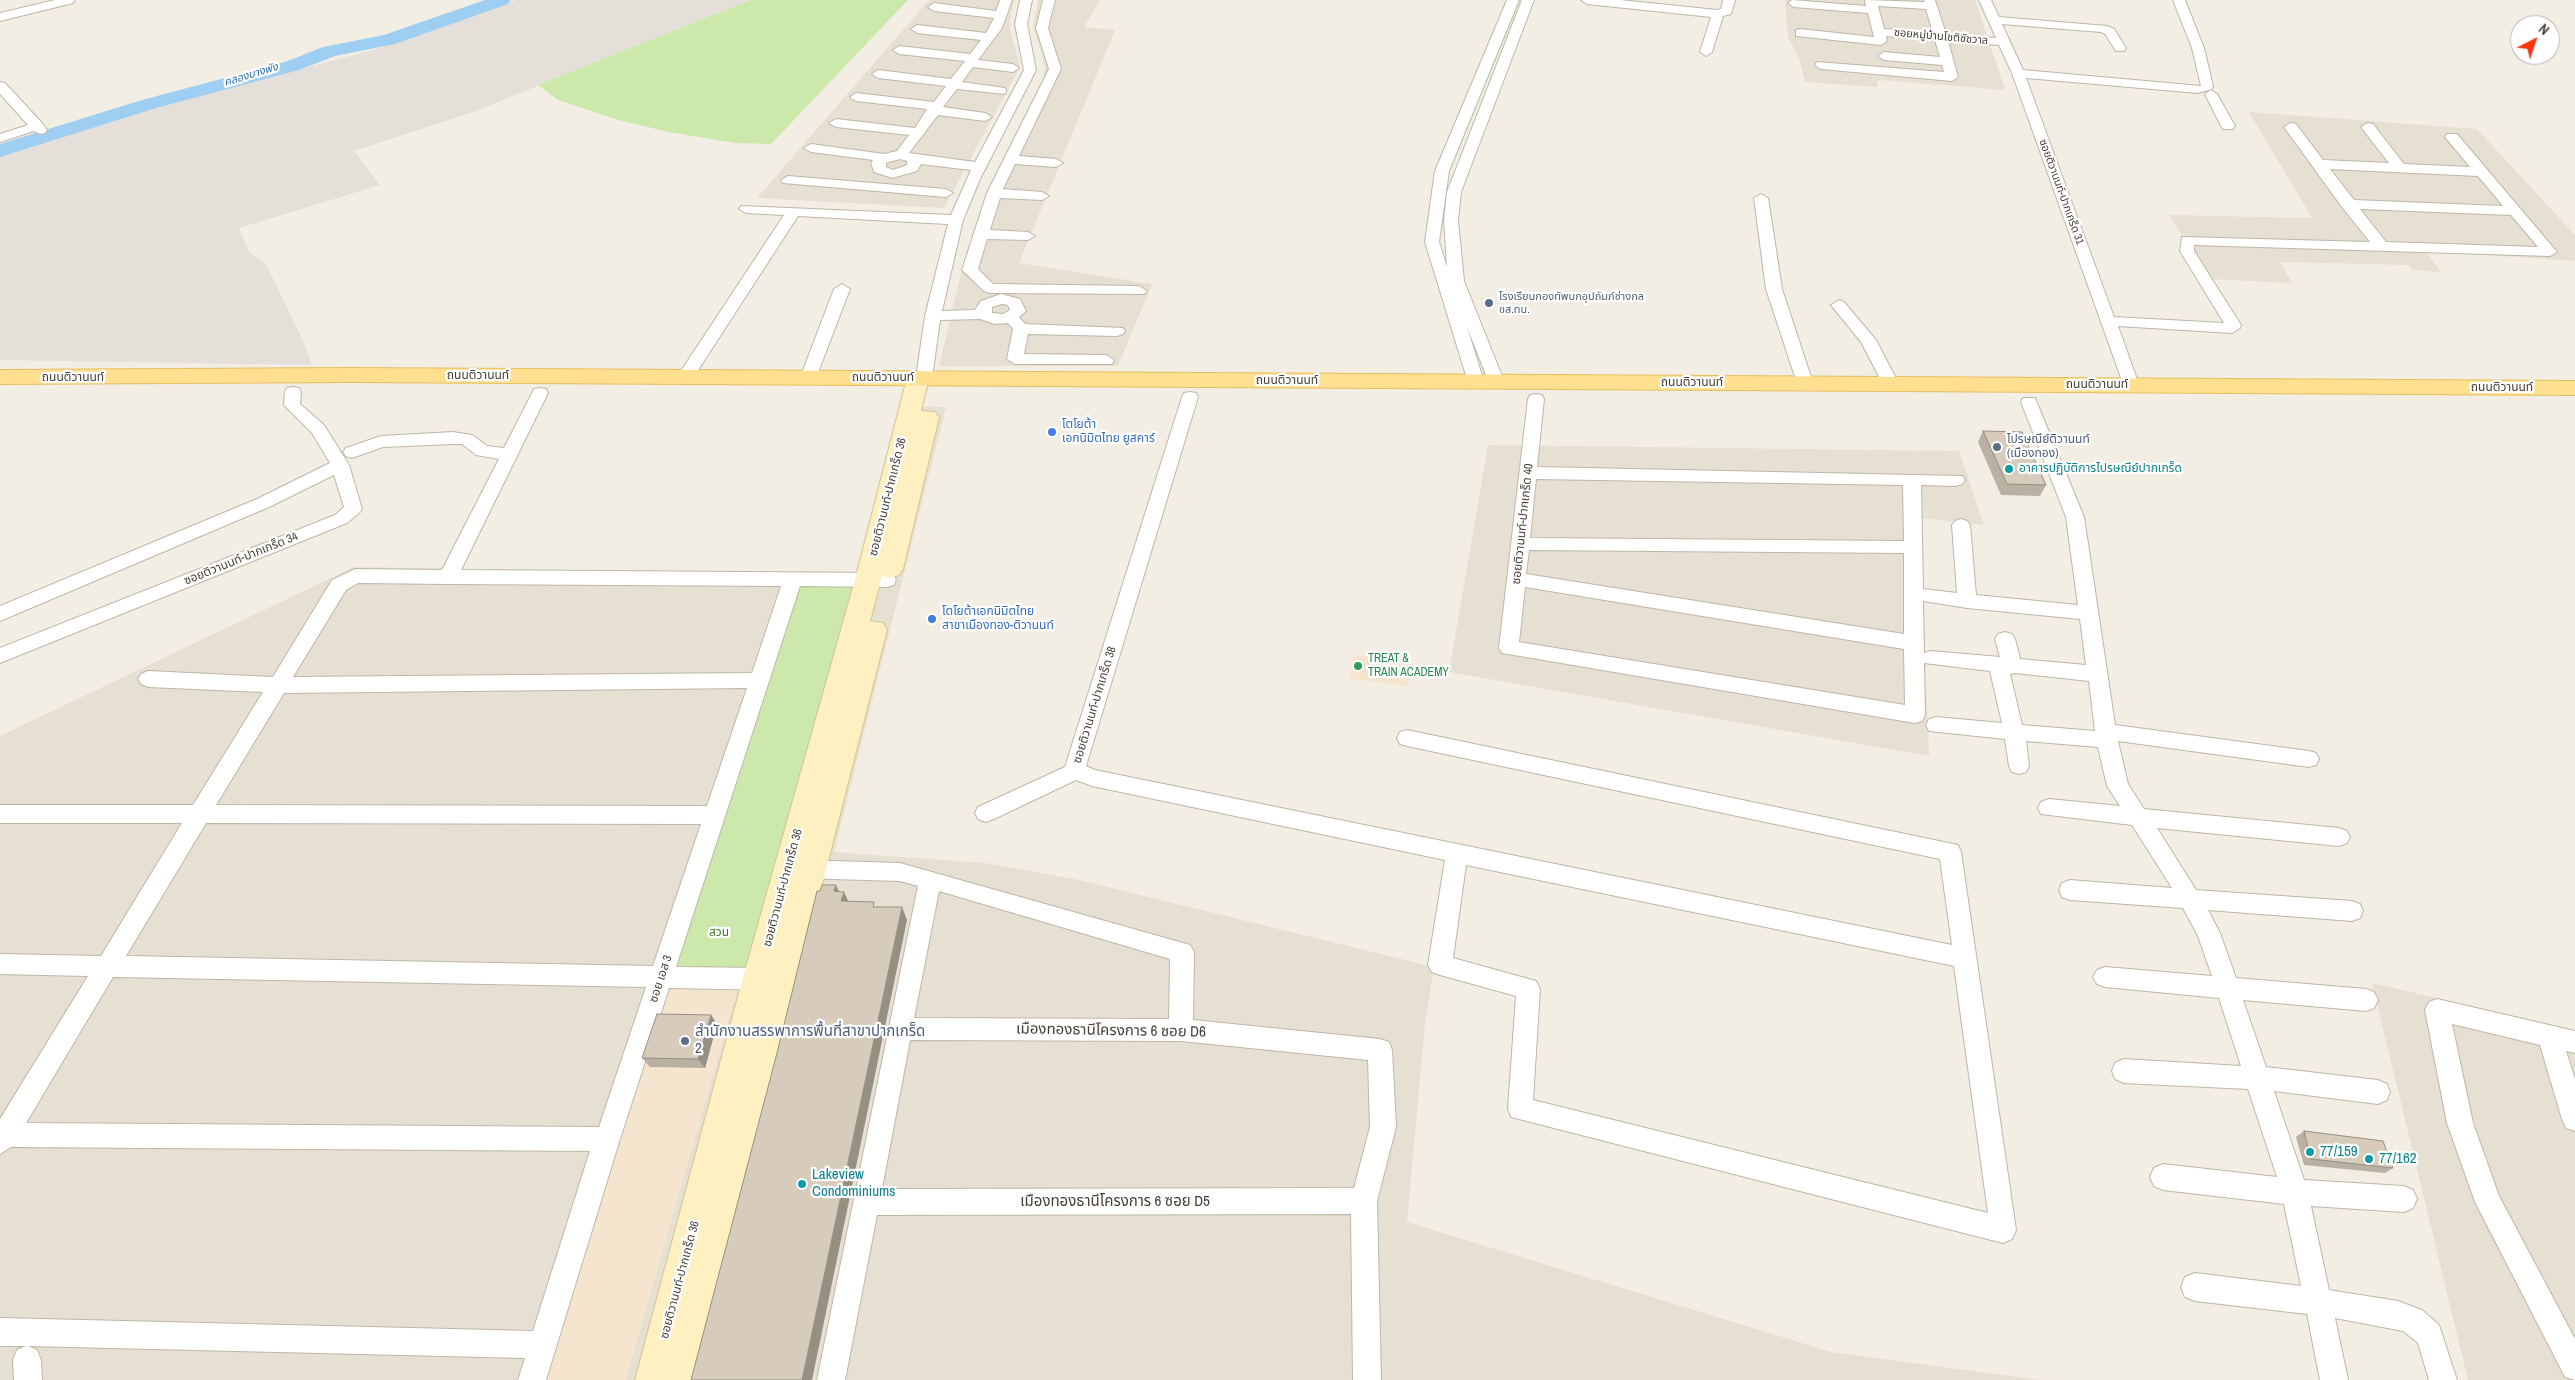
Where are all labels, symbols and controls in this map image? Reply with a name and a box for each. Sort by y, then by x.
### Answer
north arrow [2510,15,2560,65]
text: N [2535,20,2553,39]
street label: ซอยหมู่บ้านโชติชัชวาล [1893,26,1989,48]
water label: คลองบางพัง [222,61,280,89]
street label: ซอยติวานนท์-ปากเกร็ด 31 [2036,137,2086,247]
place label: โรงเรียนกองทัพบกอุปถัมภ์ช่างกล ขส.ทบ. [1499,290,1644,316]
marker: โรงเรียนกองทัพบกอุปถัมภ์ช่างกล ขส.ทบ. [1483,297,1495,309]
street label: ถนนติวานนท์ [447,369,509,383]
street label: ถนนติวานนท์ [42,371,104,385]
street label: ถนนติวานนท์ [852,371,914,385]
street label: ถนนติวานนท์ [1256,374,1318,388]
street label: ถนนติวานนท์ [1661,376,1723,390]
street label: ถนนติวานนท์ [2066,378,2128,392]
street label: ถนนติวานนท์ [2471,381,2533,395]
place label: โตโยต้า เอกนิมิตไทย ยูสคาร์ [1062,418,1155,446]
marker: โตโยต้า เอกนิมิตไทย ยูสคาร์ [1046,426,1058,438]
place label: ไปรษณีย์ติวานนท์ (เมืองทอง) [2007,433,2090,461]
street label: ซอยติวานนท์-ปากเกร็ด 36 [866,436,910,558]
marker: ไปรษณีย์ติวานนท์ (เมืองทอง) [1991,441,2003,453]
place label: อาคารปฏิบัติการไปรษณีย์ปากเกร็ด [2019,462,2182,476]
street label: ซอยติวานนท์-ปากเกร็ด 40 [1509,463,1537,585]
marker: อาคารปฏิบัติการไปรษณีย์ปากเกร็ด [2003,463,2015,475]
street label: ซอยติวานนท์-ปากเกร็ด 34 [182,530,300,588]
place label: โตโยต้าเอกนิมิตไทย สาขาเมืองทอง-ติวานนท์ [942,605,1054,633]
marker: โตโยต้าเอกนิมิตไทย สาขาเมืองทอง-ติวานนท์ [926,613,938,625]
street label: ซอยติวานนท์-ปากเกร็ด 38 [1070,645,1120,765]
place label: TREAT & TRAIN ACADEMY [1368,652,1449,680]
marker: TREAT & TRAIN ACADEMY [1352,660,1364,672]
street label: ซอยติวานนท์-ปากเกร็ด 36 [760,828,806,948]
park label: สวน [709,926,729,940]
street label: ซอย เอส 3 [647,954,675,1004]
street label: เมืองทองธานีโครงการ 6 ซอย D6 [1016,1020,1206,1042]
place label: สำนักงานสรรพาการพื้นที่สาขาปากเกร็ด 2 [695,1023,925,1058]
marker: สำนักงานสรรพาการพื้นที่สาขาปากเกร็ด 2 [679,1035,691,1047]
place label: 77/159 [2320,1143,2358,1161]
marker: 77/159 [2304,1146,2316,1158]
place label: 77/162 [2379,1150,2417,1168]
marker: 77/162 [2363,1153,2375,1165]
place label: Lakeview Condominiums [812,1166,895,1201]
marker: Lakeview Condominiums [796,1178,808,1190]
street label: เมืองทองธานีโครงการ 6 ซอย D5 [1020,1193,1210,1211]
street label: ซอยติวานนท์-ปากเกร็ด 36 [657,1220,703,1340]

